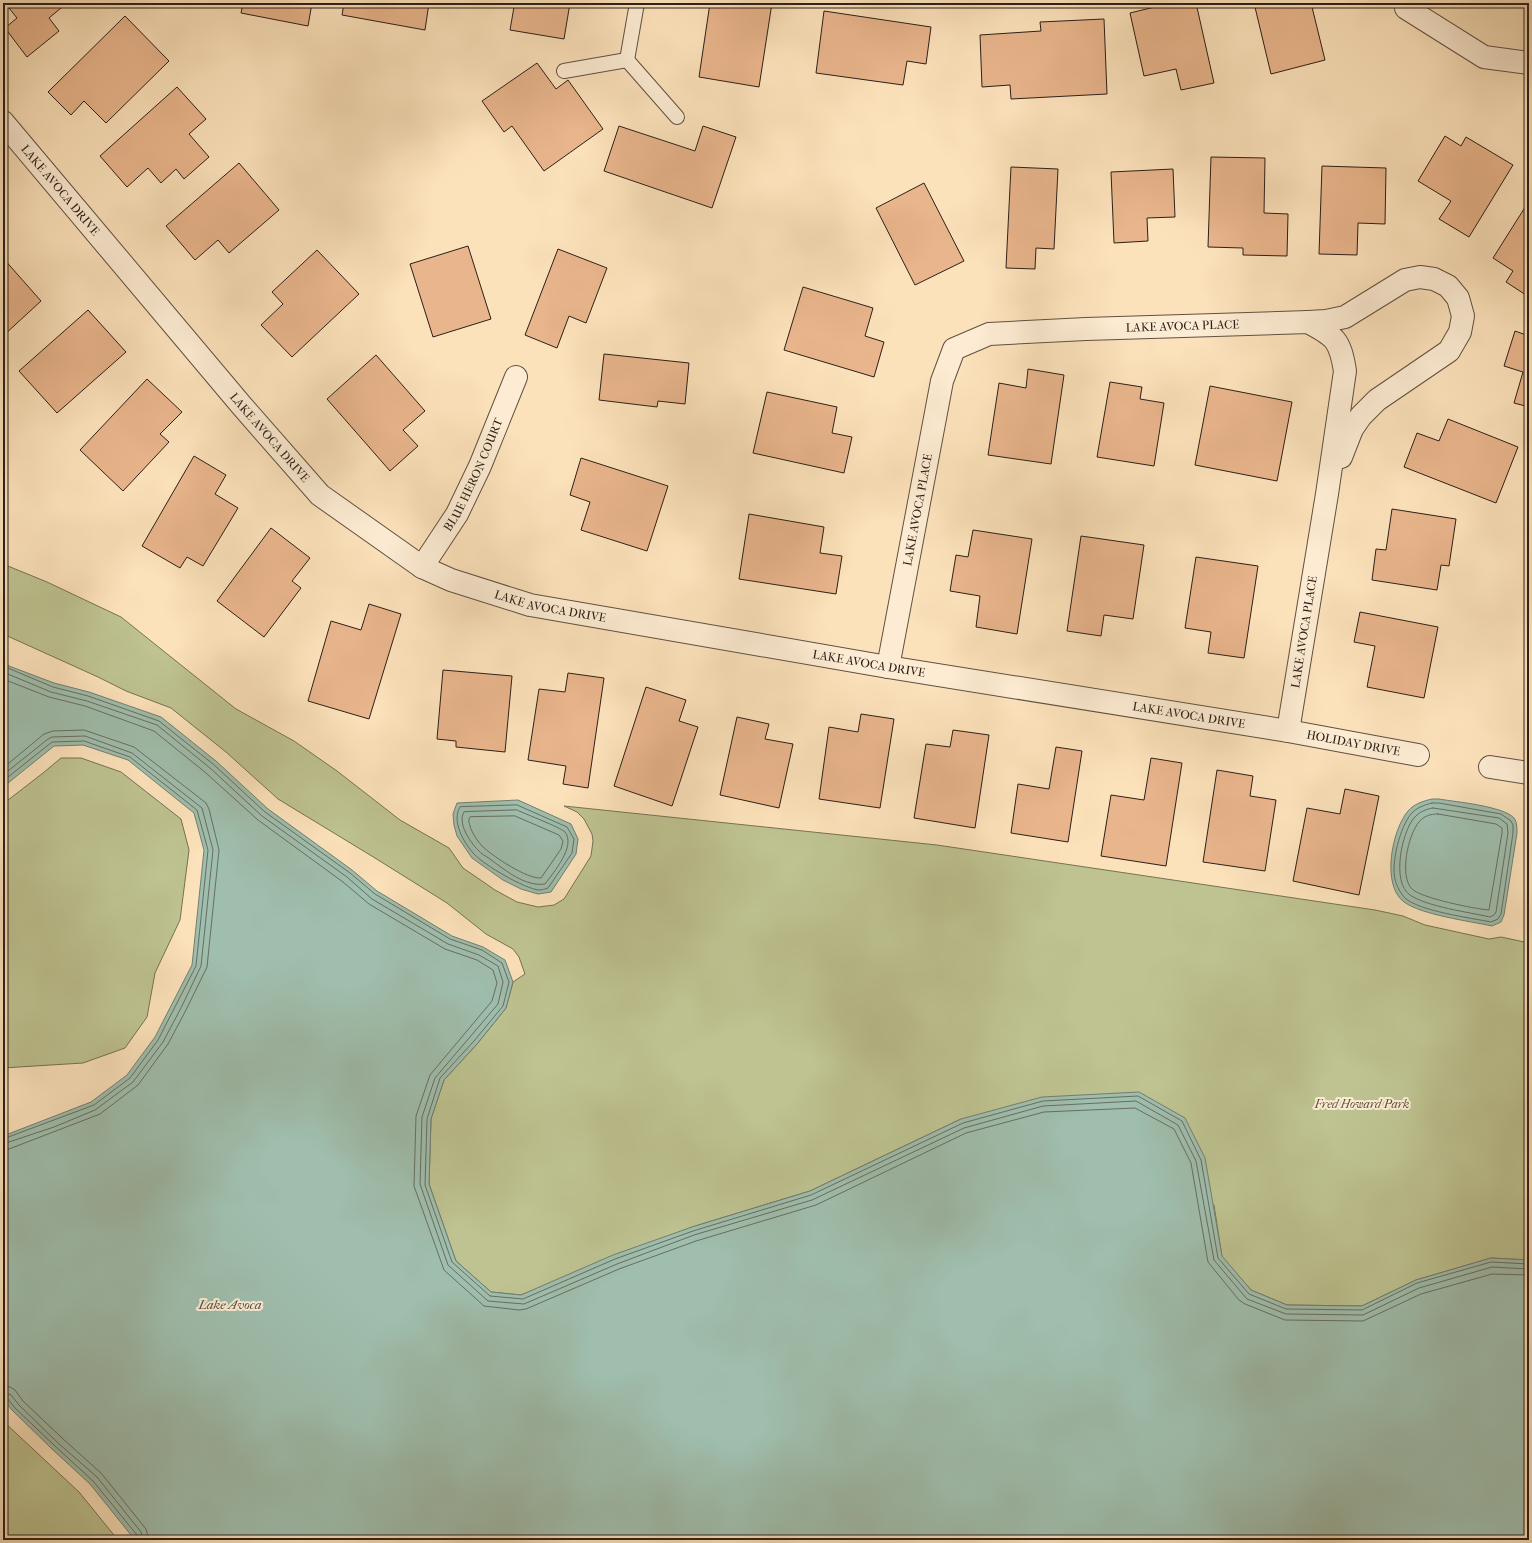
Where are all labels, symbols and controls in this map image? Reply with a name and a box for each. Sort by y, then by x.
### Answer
street label: LAKE AVOCA DRIVE [18,142,102,238]
street label: LAKE AVOCA PLACE [1125,317,1240,335]
street label: LAKE AVOCA DRIVE [227,390,312,485]
street label: BLUE HERON COURT [441,415,506,534]
street label: LAKE AVOCA PLACE [900,452,935,567]
street label: LAKE AVOCA PLACE [1288,575,1320,689]
street label: LAKE AVOCA DRIVE [493,587,607,625]
street label: LAKE AVOCA DRIVE [812,647,926,680]
street label: LAKE AVOCA DRIVE [1131,699,1246,731]
street label: HOLIDAY DRIVE [1305,728,1402,759]
park label: Fred Howard Park [1314,1097,1409,1111]
water label: Lake Avoca [197,1297,262,1312]

